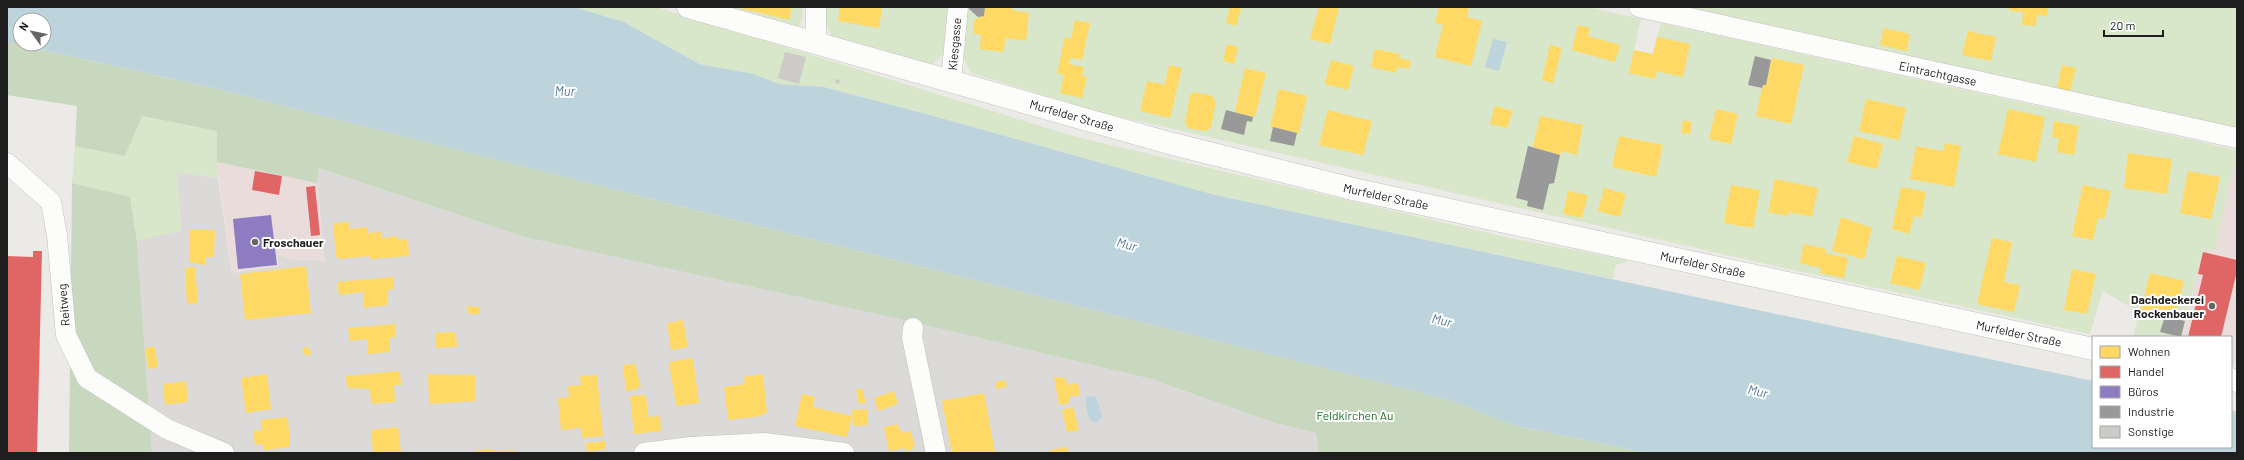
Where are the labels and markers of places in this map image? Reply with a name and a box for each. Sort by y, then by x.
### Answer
place label: Froschauer [263,235,324,249]
marker: Froschauer [250,237,260,247]
place label: Dachdeckerei Rockenbauer [2131,292,2204,320]
marker: Dachdeckerei Rockenbauer [2207,301,2217,311]

